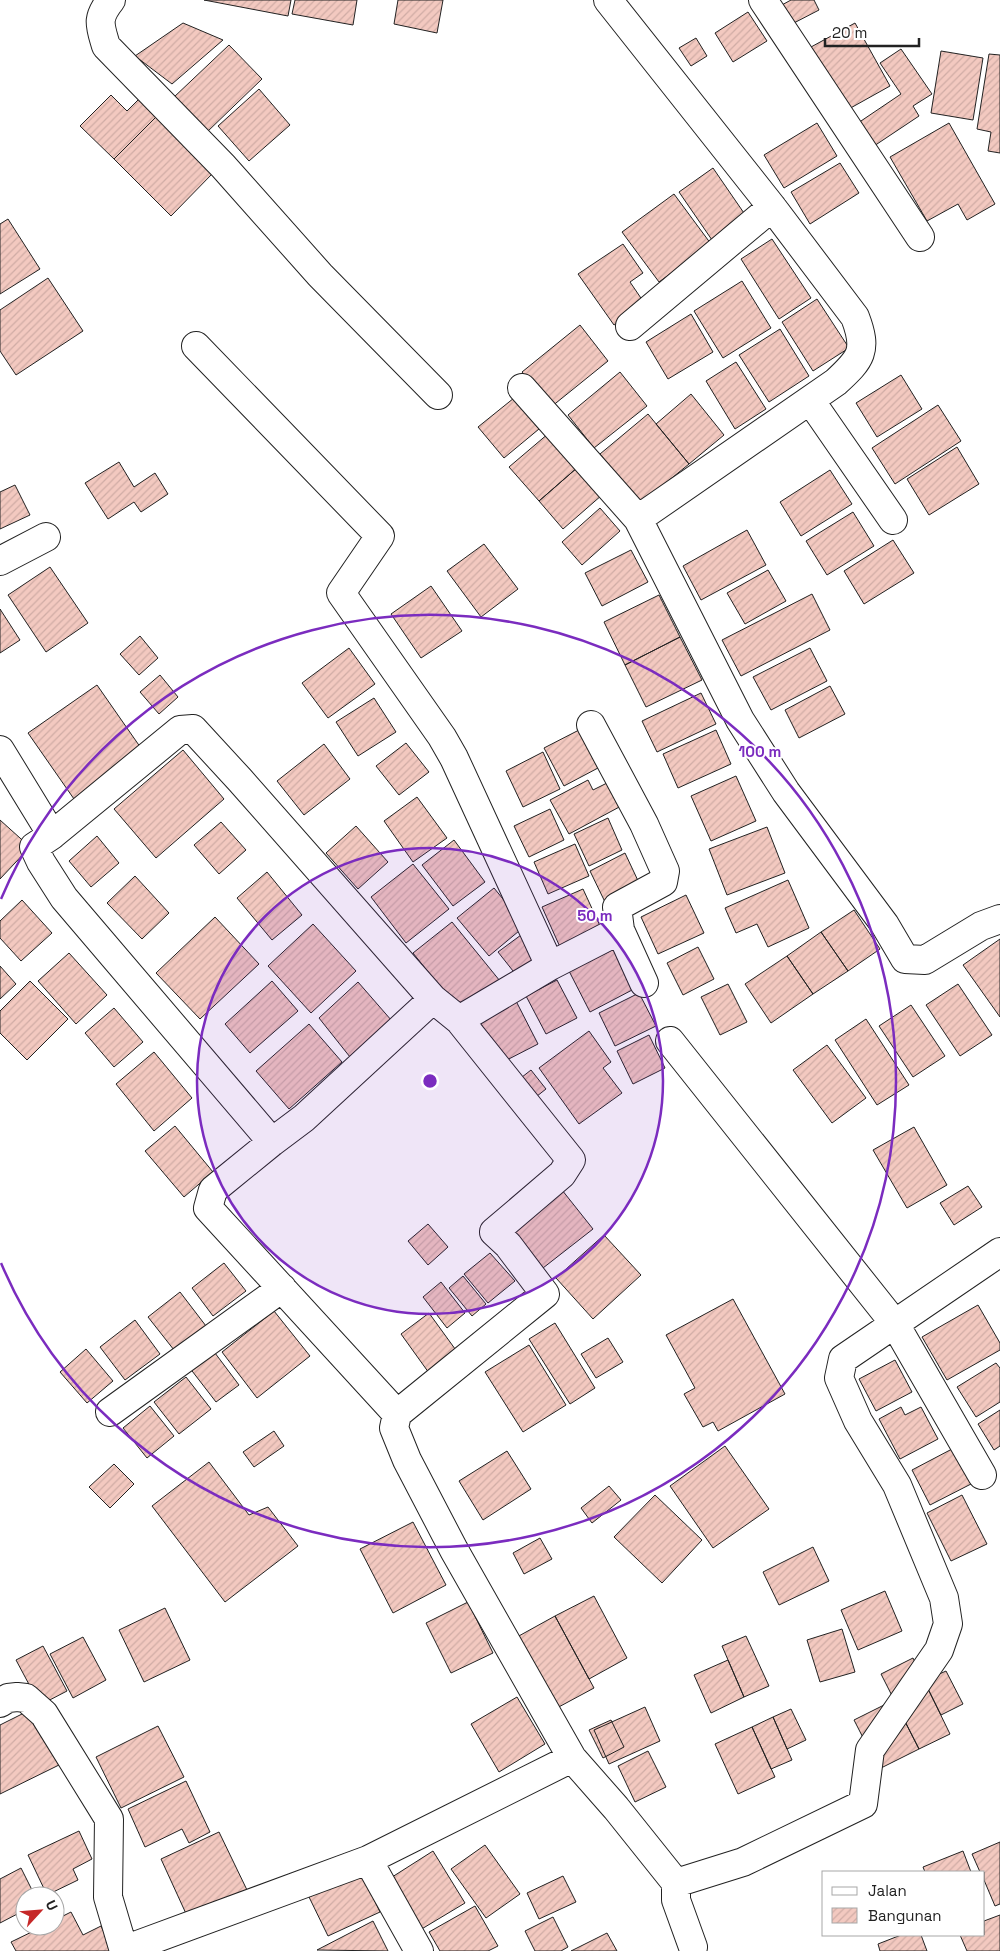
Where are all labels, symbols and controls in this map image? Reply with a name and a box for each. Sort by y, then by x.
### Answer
scale bar [825,15,919,47]
text: 20 m [832,23,867,42]
text: 100 m [739,742,781,761]
text: 50 m [577,906,613,925]
centre of rings [421,1072,439,1090]
legend [822,1871,985,1936]
text: Jalan [868,1881,907,1900]
north arrow [15,1886,65,1936]
text: U [42,1897,62,1913]
text: Bangunan [868,1906,942,1925]

